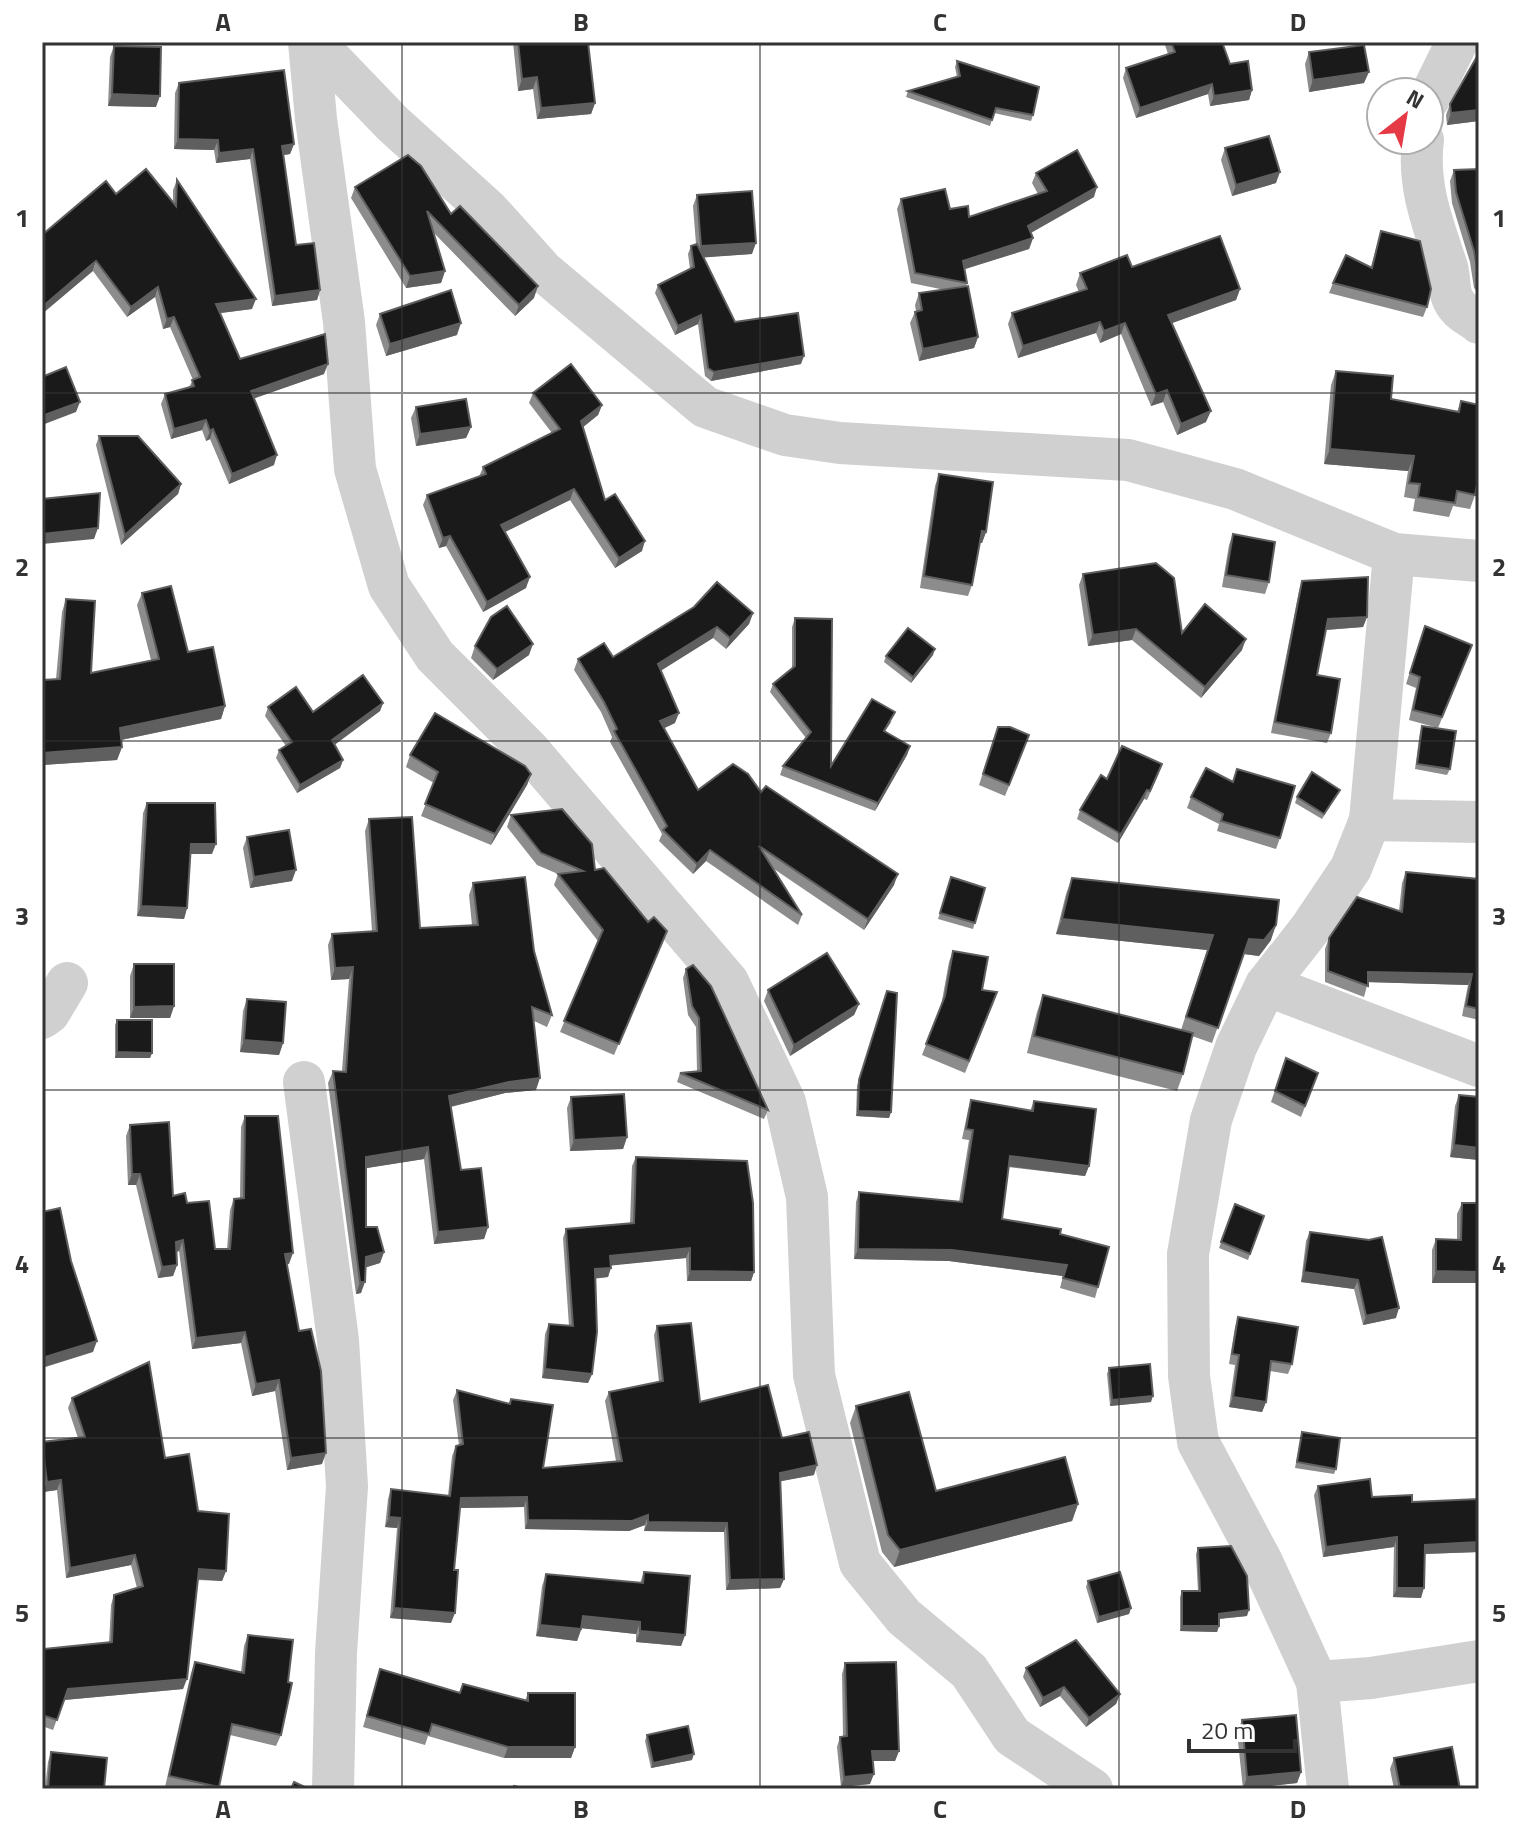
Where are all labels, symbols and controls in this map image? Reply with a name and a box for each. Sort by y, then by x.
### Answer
text: A [215,2,231,41]
text: B [573,2,589,41]
text: C [933,2,947,41]
text: D [1290,2,1306,41]
north arrow [1365,76,1445,156]
text: N [1400,80,1431,117]
text: 1 [15,198,29,237]
text: 1 [1492,198,1506,237]
text: 2 [15,547,29,586]
text: 2 [1492,547,1506,586]
text: 3 [15,896,29,935]
text: 3 [1492,896,1506,935]
text: 4 [15,1244,29,1283]
text: 4 [1492,1244,1506,1283]
text: 5 [15,1593,29,1632]
text: 5 [1492,1593,1506,1632]
scale bar [1189,1703,1295,1753]
text: 20 m [1201,1712,1253,1748]
text: A [215,1789,231,1828]
text: B [573,1789,589,1828]
text: C [933,1789,947,1828]
text: D [1290,1789,1306,1828]

